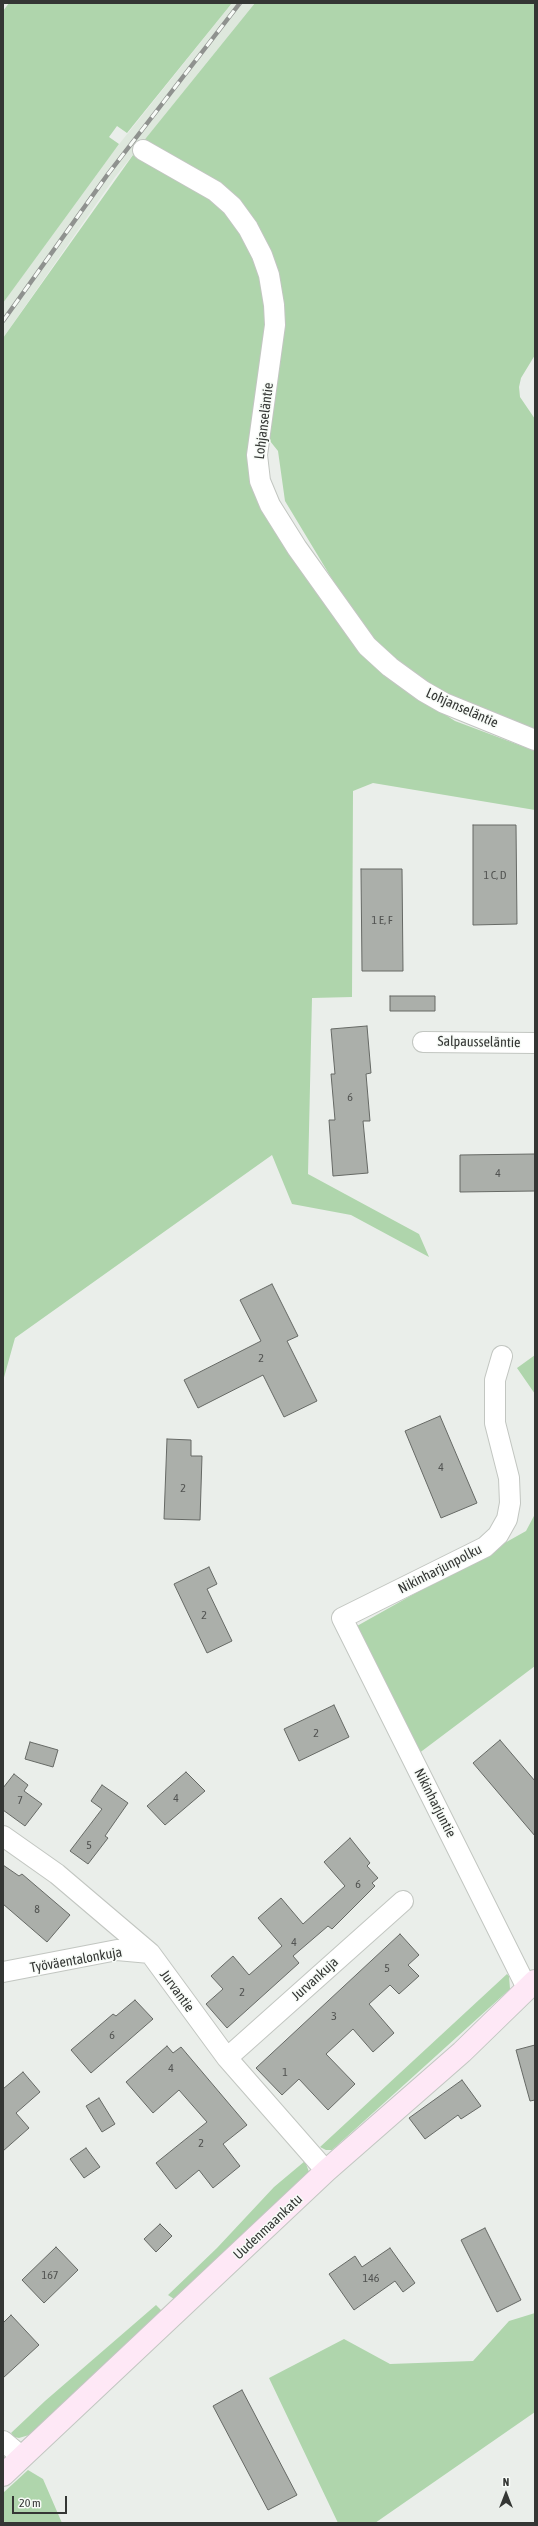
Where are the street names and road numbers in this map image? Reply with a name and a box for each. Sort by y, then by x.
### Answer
street label: Lohjanseläntie [251,382,277,460]
street label: Lohjanseläntie [423,685,501,731]
street label: Salpausseläntie [437,1033,521,1051]
street label: Nikinharjunpolku [396,1541,484,1597]
street label: Nikinharjuntie [410,1766,460,1840]
street label: Työväentalonkuja [29,1944,123,1976]
street label: Jurvankuja [288,1954,342,2004]
street label: Jurvantie [156,1967,198,2015]
street label: Uudenmaankatu [230,2191,306,2263]

